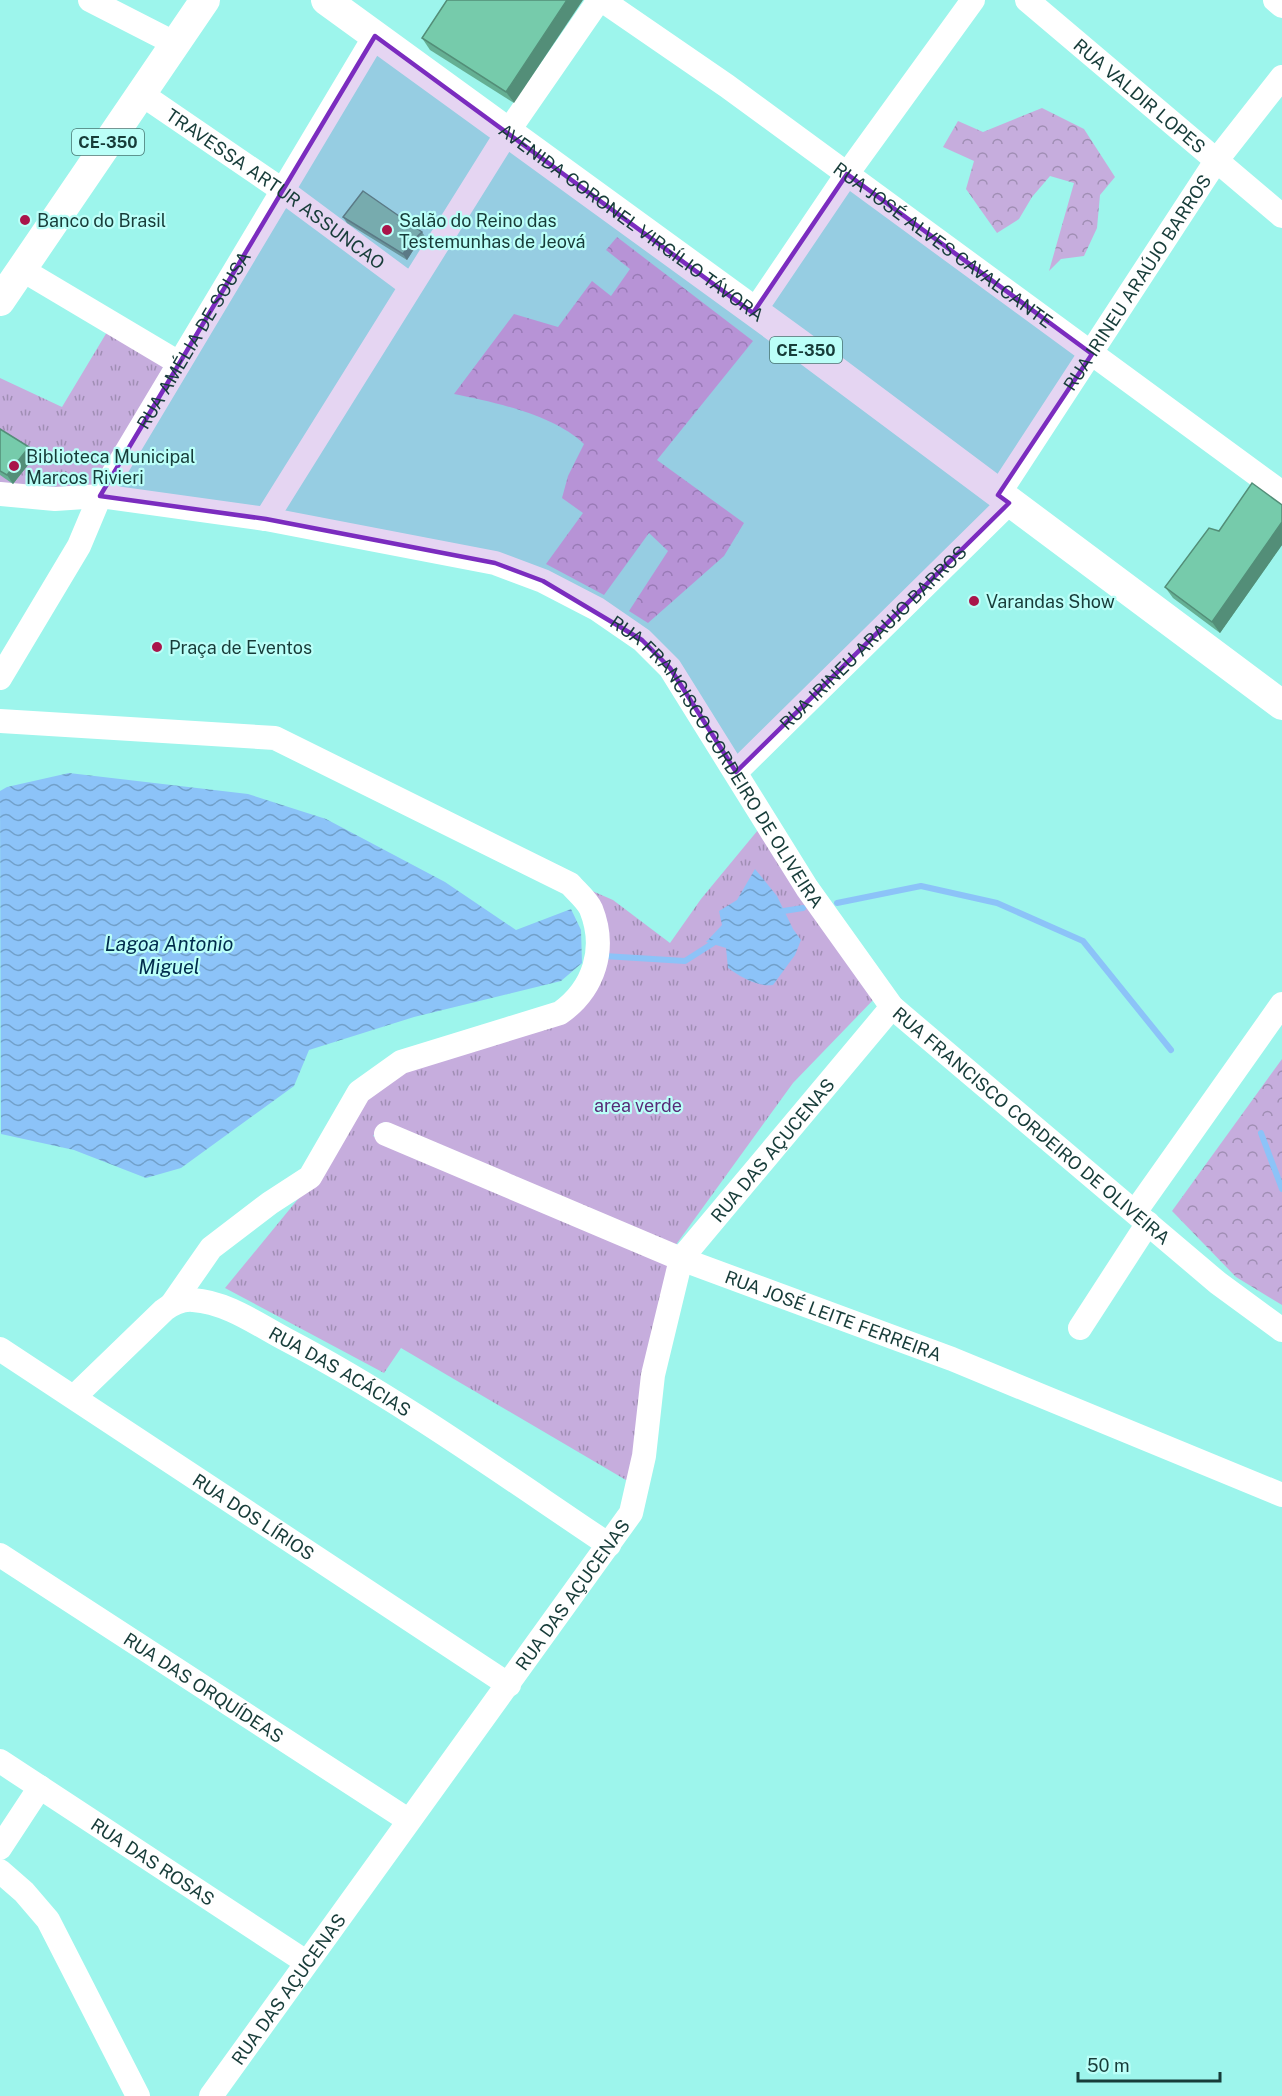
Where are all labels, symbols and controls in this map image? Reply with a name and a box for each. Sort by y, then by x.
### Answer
street label: RUA VALDIR LOPES [1070,34,1210,157]
street label: TRAVESSA ARTUR ASSUNCAO [162,104,389,273]
street label: AVENIDA CORONEL VIRGÍLIO TÁVORA [495,119,769,326]
road number: CE-350 [72,129,144,155]
street label: RUA JOSÉ ALVES CAVALCANTE [830,157,1057,332]
street label: RUA IRINEU ARAÚJO BARROS [1059,170,1215,394]
place label: Banco do Brasil [37,210,166,231]
place label: Salão do Reino das Testemunhas de Jeová [399,210,586,252]
marker: Banco do Brasil [18,213,32,227]
marker: Salão do Reino das Testemunhas de Jeová [380,223,394,237]
street label: RUA AMÉLIA DE SOUSA [132,247,255,433]
road number: CE-350 [770,337,842,363]
place label: Biblioteca Municipal Marcos Rivieri [26,446,196,488]
marker: Biblioteca Municipal Marcos Rivieri [7,459,21,473]
street label: RUA IRINEU ARAUJO BARROS [775,541,970,734]
place label: Varandas Show [986,591,1115,612]
marker: Varandas Show [967,594,981,608]
street label: RUA FRANCISCO CORDEIRO DE OLIVEIRA [606,611,828,912]
place label: Praça de Eventos [169,637,312,658]
marker: Praça de Eventos [150,640,164,654]
water label: Lagoa Antonio Miguel [105,932,233,979]
street label: RUA FRANCISCO CORDEIRO DE OLIVEIRA [889,1002,1175,1249]
street label: RUA DAS AÇUCENAS [706,1074,838,1226]
park label: area verde [594,1095,682,1116]
street label: RUA JOSÉ LEITE FERREIRA [722,1266,945,1365]
street label: RUA DAS ACÁCIAS [266,1322,415,1420]
street label: RUA DOS LÍRIOS [189,1469,318,1564]
street label: RUA DAS AÇUCENAS [511,1515,634,1674]
street label: RUA DAS ORQUÍDEAS [120,1628,288,1747]
street label: RUA DAS ROSAS [87,1813,219,1910]
street label: RUA DAS AÇUCENAS [227,1909,350,2068]
scale bar [1078,2045,1220,2083]
text: 50 m [1087,2055,1130,2076]

